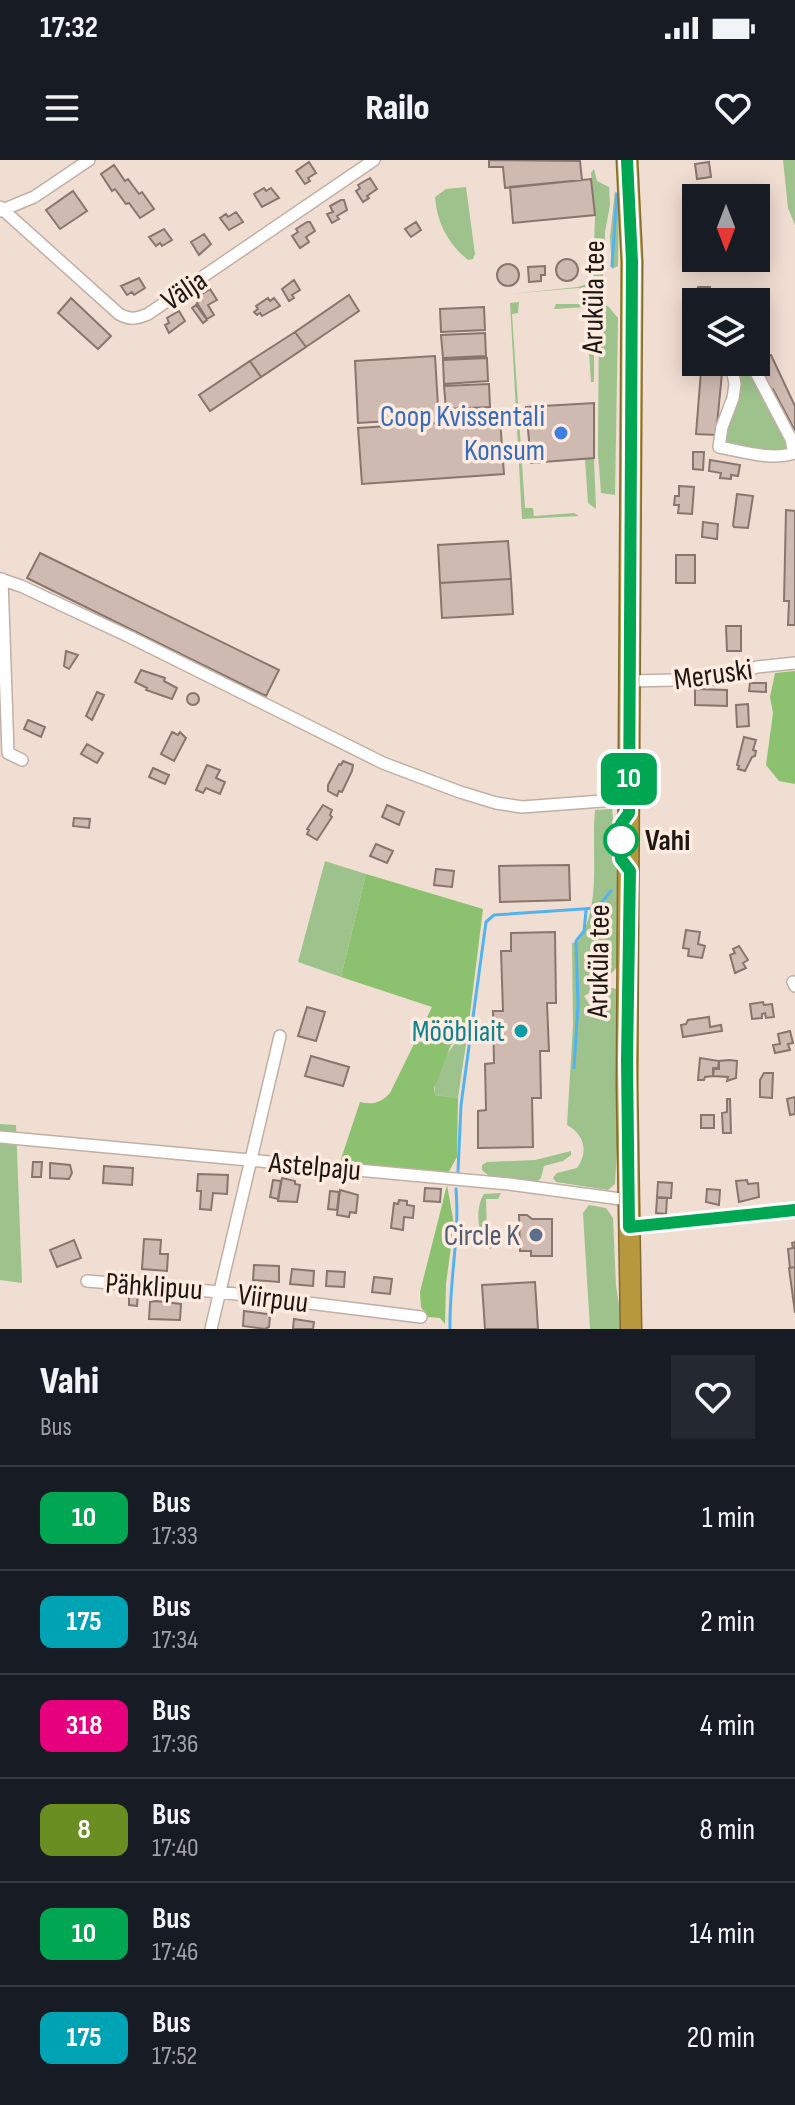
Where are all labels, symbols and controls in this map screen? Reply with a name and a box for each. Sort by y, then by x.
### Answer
text: 17:32 [40,10,98,46]
icon: menu [40,86,84,130]
icon: heart [711,86,755,130]
text: Railo [365,87,430,130]
north arrow [682,184,770,272]
map controls [682,184,770,376]
street label: Aruküla tee [575,240,613,355]
street label: Välja [155,263,214,319]
button: layers [682,288,770,376]
place label: Coop Kvissentali Konsum [380,399,545,469]
marker: Coop Kvissentali Konsum [552,424,570,442]
street label: Meruski [672,652,755,698]
line badge: 10 [593,753,665,805]
text: 10 [617,762,641,795]
marker: Vahi [604,823,638,857]
place label: Vahi [645,823,690,859]
street label: Aruküla tee [580,904,618,1019]
place label: Mööbliait [412,1014,505,1050]
marker: Mööbliait [512,1022,530,1040]
street label: Astelpaju [266,1145,362,1189]
place label: Circle K [444,1218,520,1254]
marker: Circle K [527,1226,545,1244]
street label: Pähklipuu [104,1266,204,1308]
street label: Viirpuu [236,1277,310,1321]
button: heart [671,1355,755,1439]
text: Vahi [40,1359,99,1404]
text: Bus [40,1412,72,1443]
text: Bus [152,1485,191,1521]
text: 1 min [702,1500,755,1536]
text: 10 [72,1501,96,1534]
text: 17:33 [152,1521,198,1552]
text: Bus [152,1589,191,1625]
text: 2 min [700,1604,755,1640]
text: 175 [66,1605,102,1638]
text: 17:34 [152,1625,198,1656]
text: Bus [152,1693,191,1729]
text: 4 min [700,1708,755,1744]
text: 318 [66,1709,102,1742]
text: 17:36 [152,1729,198,1760]
text: Bus [152,1797,191,1833]
text: 8 min [699,1812,755,1848]
text: 8 [77,1813,91,1846]
text: 17:40 [152,1833,199,1864]
text: Bus [152,1901,191,1937]
text: 14 min [690,1916,755,1952]
text: 10 [72,1917,96,1950]
text: 17:46 [152,1937,198,1968]
text: Bus [152,2005,191,2041]
text: 20 min [687,2020,755,2056]
text: 175 [66,2021,102,2054]
text: 17:52 [152,2041,197,2072]

